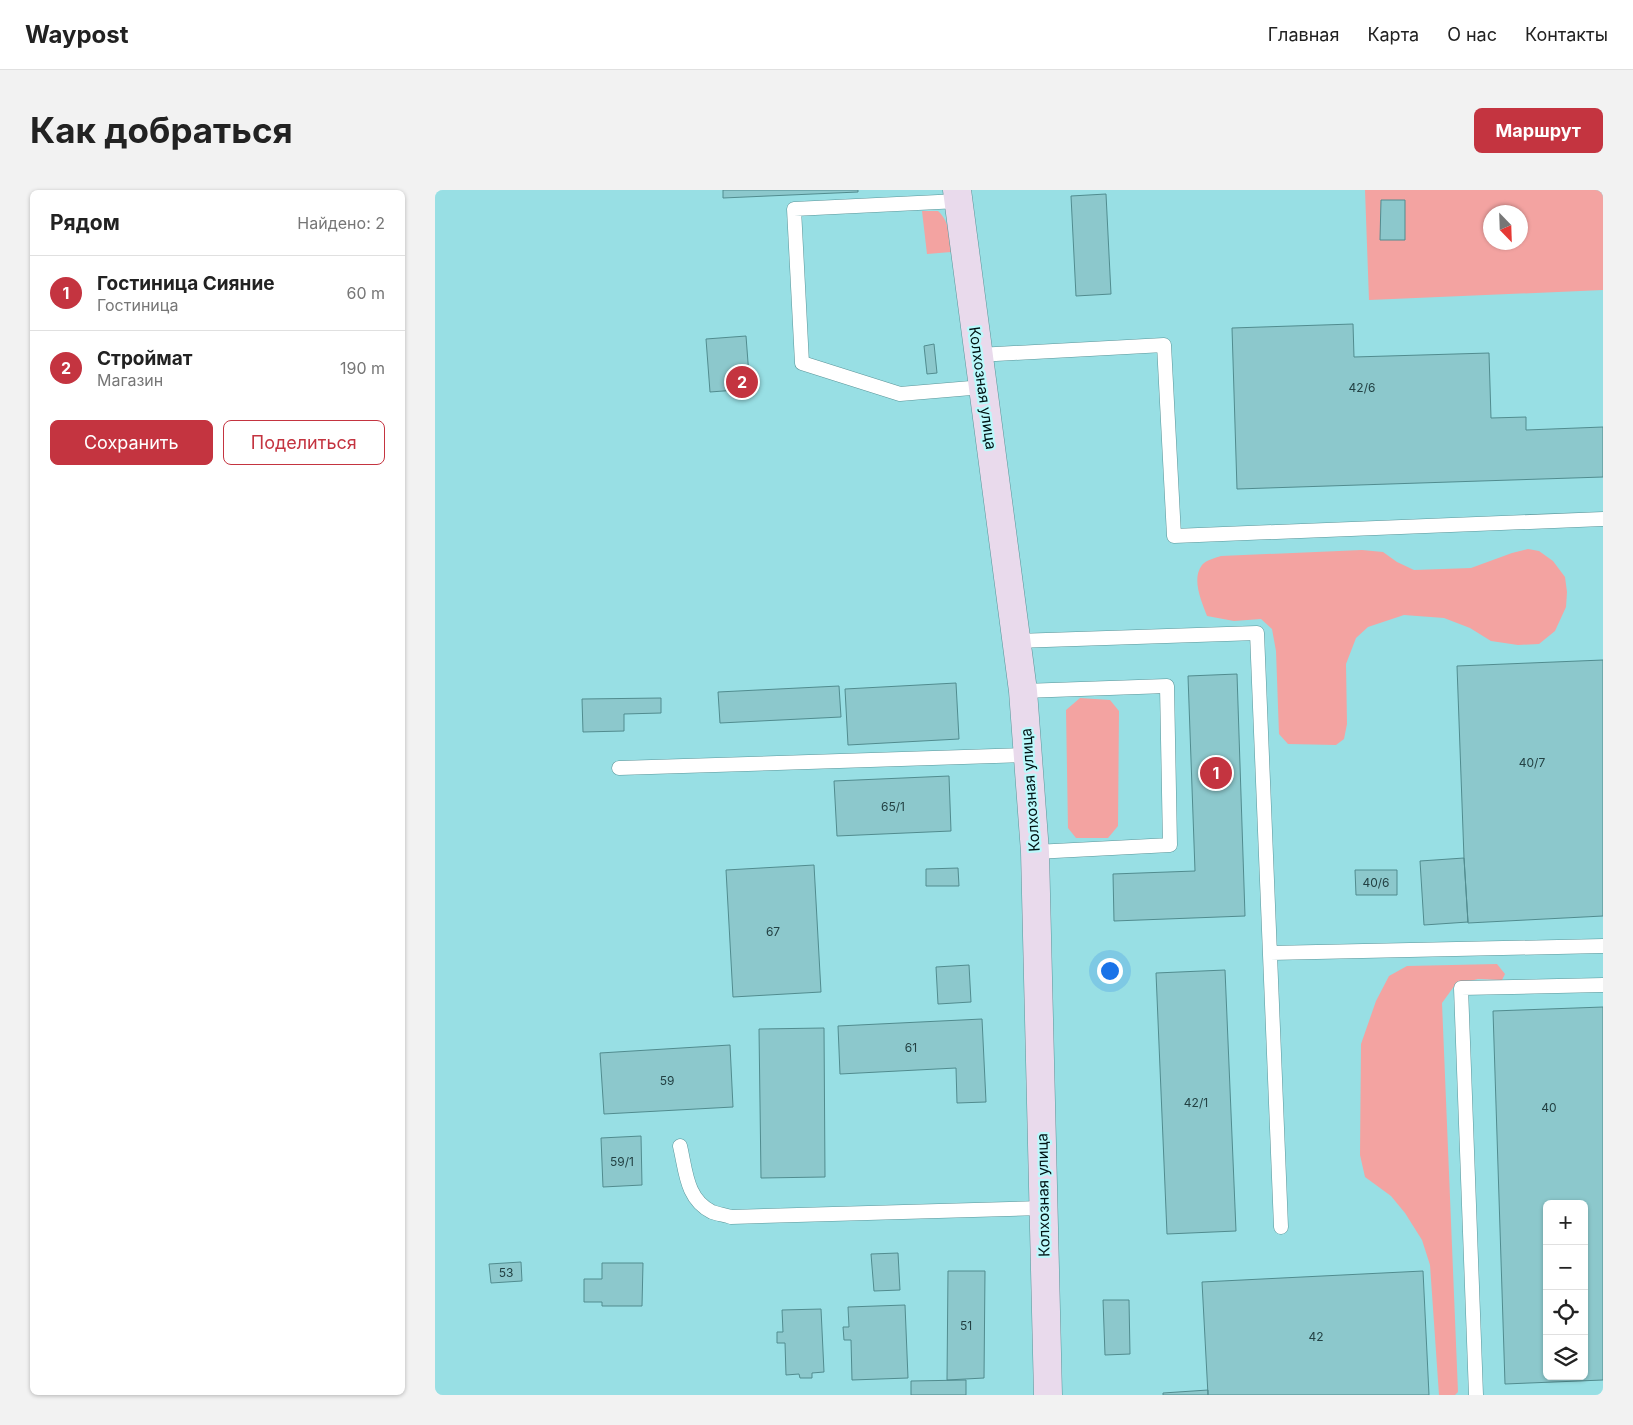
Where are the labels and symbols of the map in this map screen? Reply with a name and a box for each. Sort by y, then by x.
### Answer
north arrow [1483,205,1528,250]
street label: Колхозная улица [965,325,1001,451]
pin: 2 [726,363,758,401]
house number: 42/6 [1349,380,1375,395]
street label: Колхозная улица [1016,728,1044,852]
pin: 1 [1200,754,1232,792]
house number: 40/7 [1519,755,1545,770]
house number: 65/1 [881,799,905,814]
house number: 40/6 [1362,875,1390,890]
house number: 67 [766,924,780,939]
your location [1097,958,1123,984]
house number: 61 [905,1040,917,1055]
house number: 59 [660,1073,674,1088]
house number: 42/1 [1184,1095,1208,1110]
house number: 40 [1541,1100,1557,1115]
street label: Колхозная улица [1032,1133,1054,1257]
house number: 59/1 [610,1154,634,1169]
house number: 53 [499,1265,513,1280]
house number: 51 [960,1318,972,1333]
house number: 42 [1308,1329,1324,1344]

